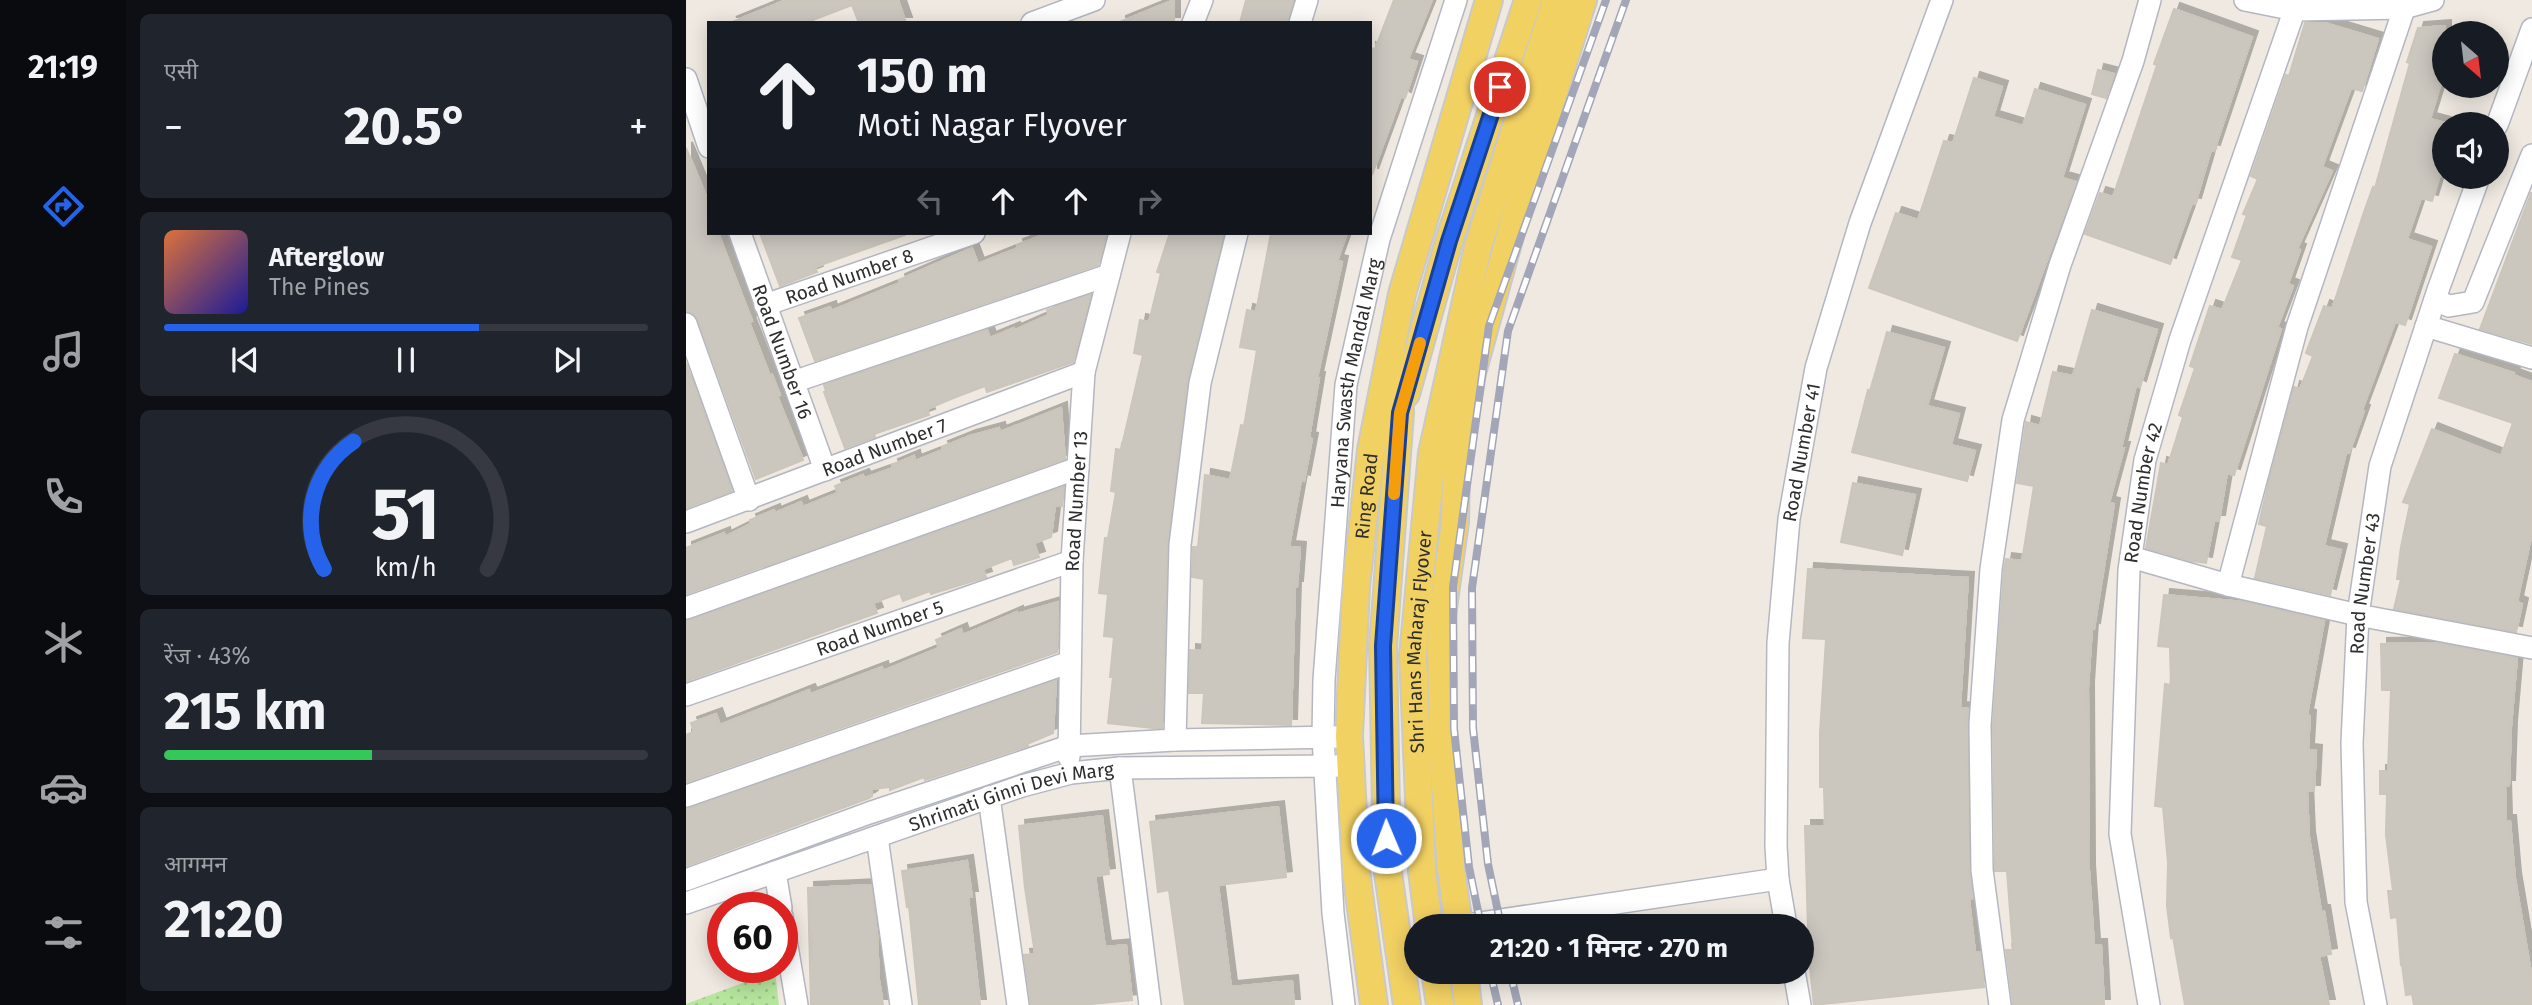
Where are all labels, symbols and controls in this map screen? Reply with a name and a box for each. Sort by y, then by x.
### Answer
north arrow [2432,21,2510,98]
map controls [2432,21,2509,189]
text: 150 m [857,46,988,105]
text: 21:19 [28,48,98,86]
icon: ahead [742,49,833,140]
text: एसी [164,57,198,85]
pin [1470,57,1530,117]
icon: arrive [1481,68,1519,106]
text: 20.5° [344,95,468,158]
text: − [164,104,183,150]
text: + [629,104,648,150]
text: Moti Nagar Flyover [857,106,1127,144]
button: sound [2432,112,2509,189]
icon: directions [39,182,88,231]
icon: left [911,182,949,220]
icon: ahead [984,182,1022,220]
icon: ahead [1057,182,1095,220]
icon: right [1130,182,1168,220]
text: Afterglow [269,242,384,273]
street label: Road Number 8 [782,243,916,309]
street label: Haryana Swasth Mandal Marg [1325,256,1386,509]
text: The Pines [269,273,370,301]
street label: Road Number 16 [748,281,817,422]
icon: music [39,327,88,376]
icon: previous [226,341,264,379]
icon: pause [387,341,425,379]
icon: next [548,341,586,379]
street label: Road Number 41 [1777,381,1825,523]
street label: Road Number 7 [819,413,950,481]
street label: Road Number 42 [2119,420,2167,565]
street label: Road Number 13 [1060,430,1092,572]
street label: Ring Road [1350,452,1382,540]
text: 51 [372,471,440,558]
icon: phone [39,472,88,521]
street label: Road Number 43 [2345,511,2384,655]
street label: Shri Hans Maharaj Flyover [1401,529,1436,754]
text: km/h [375,552,437,582]
street label: Road Number 5 [813,595,946,660]
icon: climate [39,618,88,667]
text: रेंज · 43% [164,642,251,670]
text: 215 km [164,680,327,743]
street label: Shrimati Ginni Devi Marg [906,757,1115,836]
icon: car [39,763,88,812]
position arrow [1349,801,1423,875]
text: आगमन [164,850,227,878]
text: 21:20 [164,888,284,951]
speed limit sign: 60 [707,892,798,983]
icon: filters [39,908,88,957]
text: 21:20 · 1 मिनट · 270 m [1490,933,1728,964]

